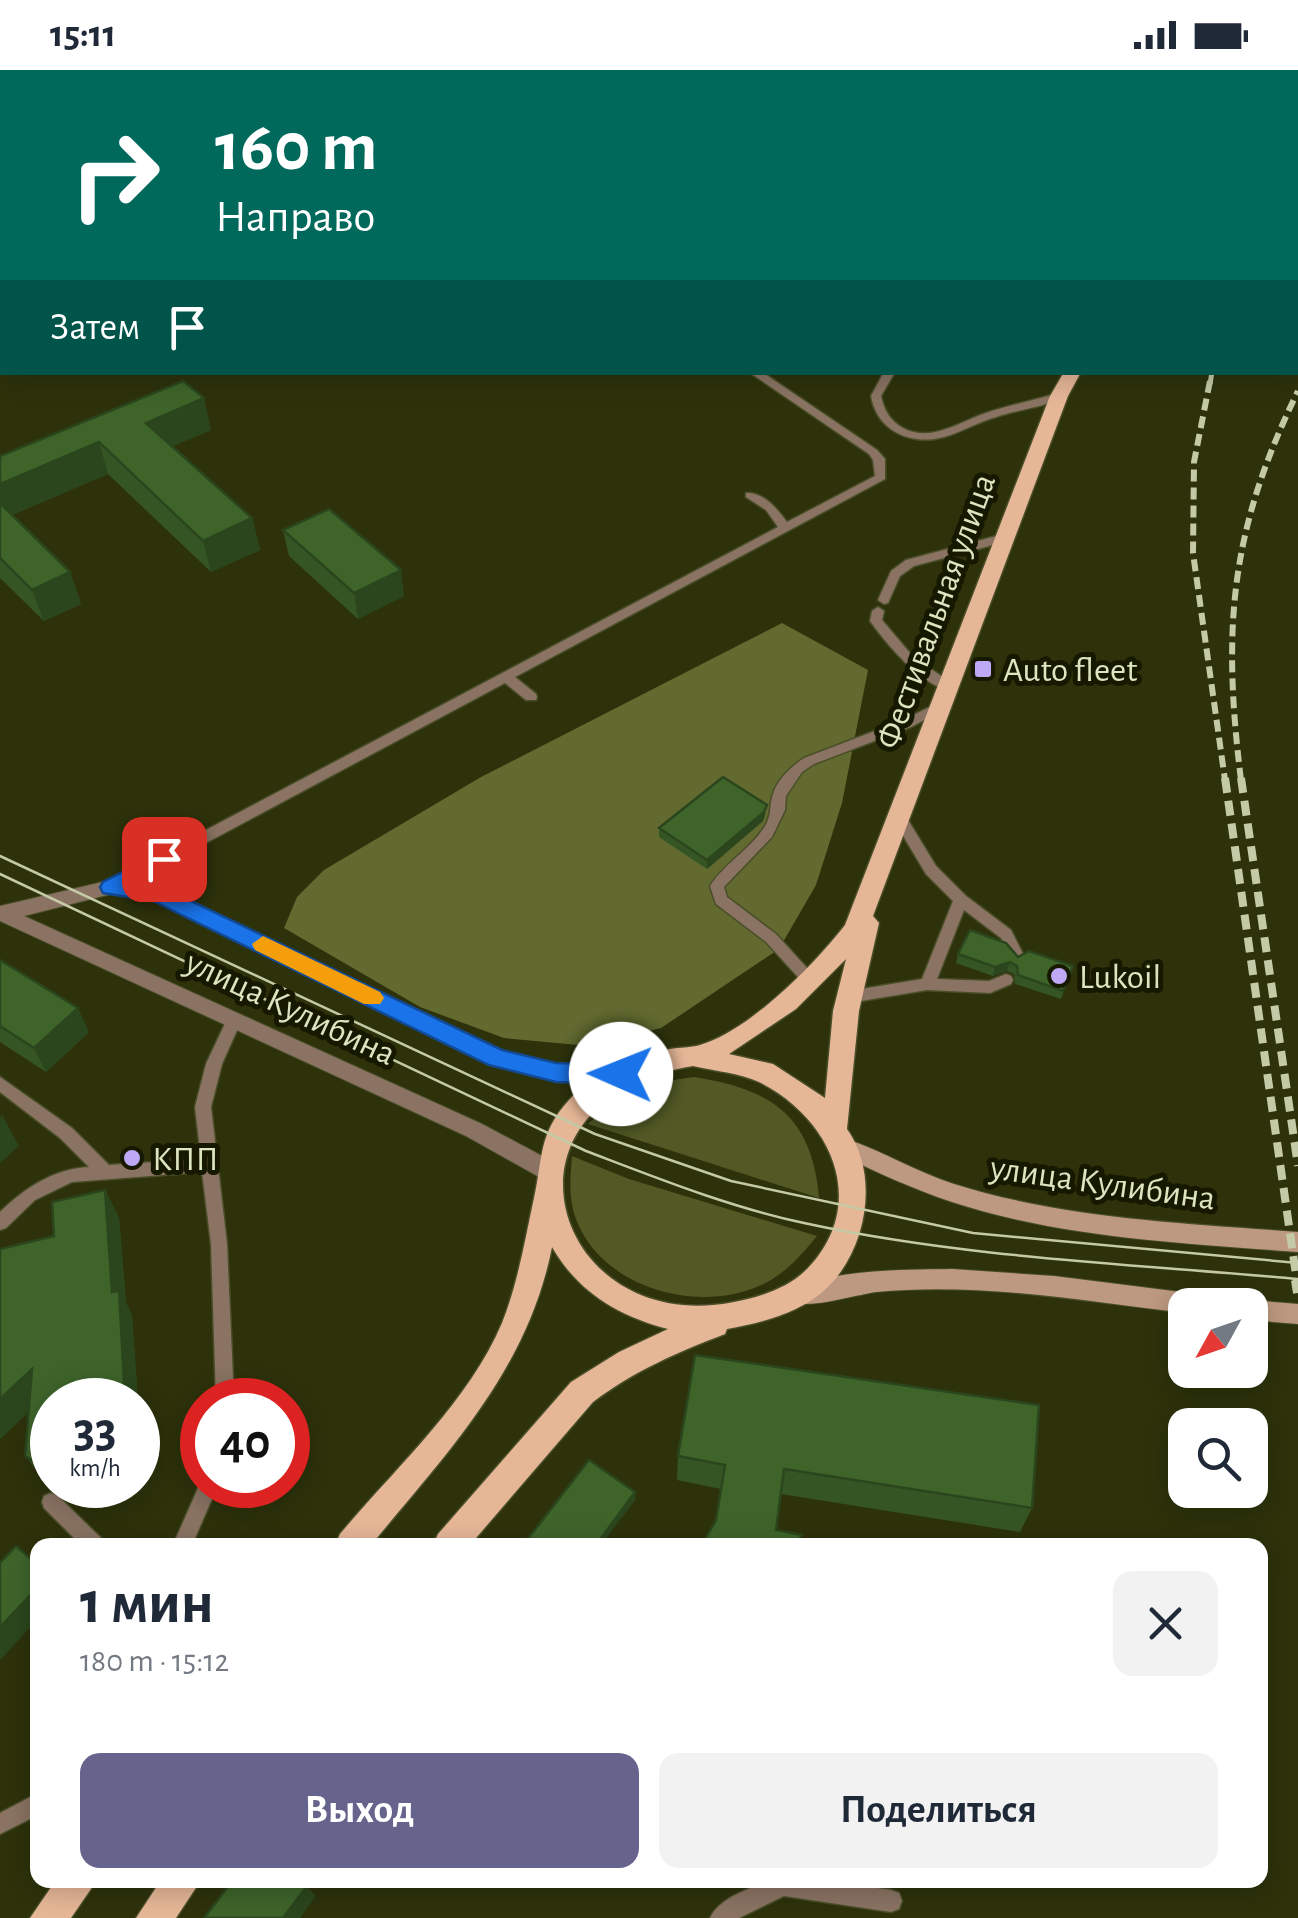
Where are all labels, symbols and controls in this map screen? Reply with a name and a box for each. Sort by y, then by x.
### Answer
text: 15:11 [50,16,116,54]
icon: right [50,110,180,240]
text: 160 m [215,113,378,183]
text: Направо [215,195,375,240]
icon: arrive [160,300,215,355]
text: Затем [50,309,140,347]
street label: Фестивальная улица [870,469,1002,754]
place label: Auto fleet [1003,653,1137,688]
marker: Auto fleet [972,658,994,680]
pin [122,817,207,902]
icon: arrive [137,832,192,887]
street label: улица Кулибина [179,944,401,1072]
place label: Lukoil [1079,960,1161,995]
marker: Lukoil [1048,965,1070,987]
position arrow [569,1022,673,1126]
place label: КПП [152,1142,219,1177]
marker: КПП [121,1147,143,1169]
street label: улица Кулибина [987,1150,1218,1217]
north arrow [1168,1288,1268,1388]
map controls [1168,1288,1268,1508]
speed limit sign: 40 [180,1378,310,1508]
text: 33 [73,1406,117,1456]
button: search [1168,1408,1268,1508]
text: km/h [69,1456,121,1481]
button: close [1113,1571,1218,1676]
text: 1 мин [80,1574,214,1634]
text: 180 m · 15:12 [80,1645,229,1677]
button: Выход [80,1753,639,1868]
button: Поделиться [659,1753,1218,1868]

